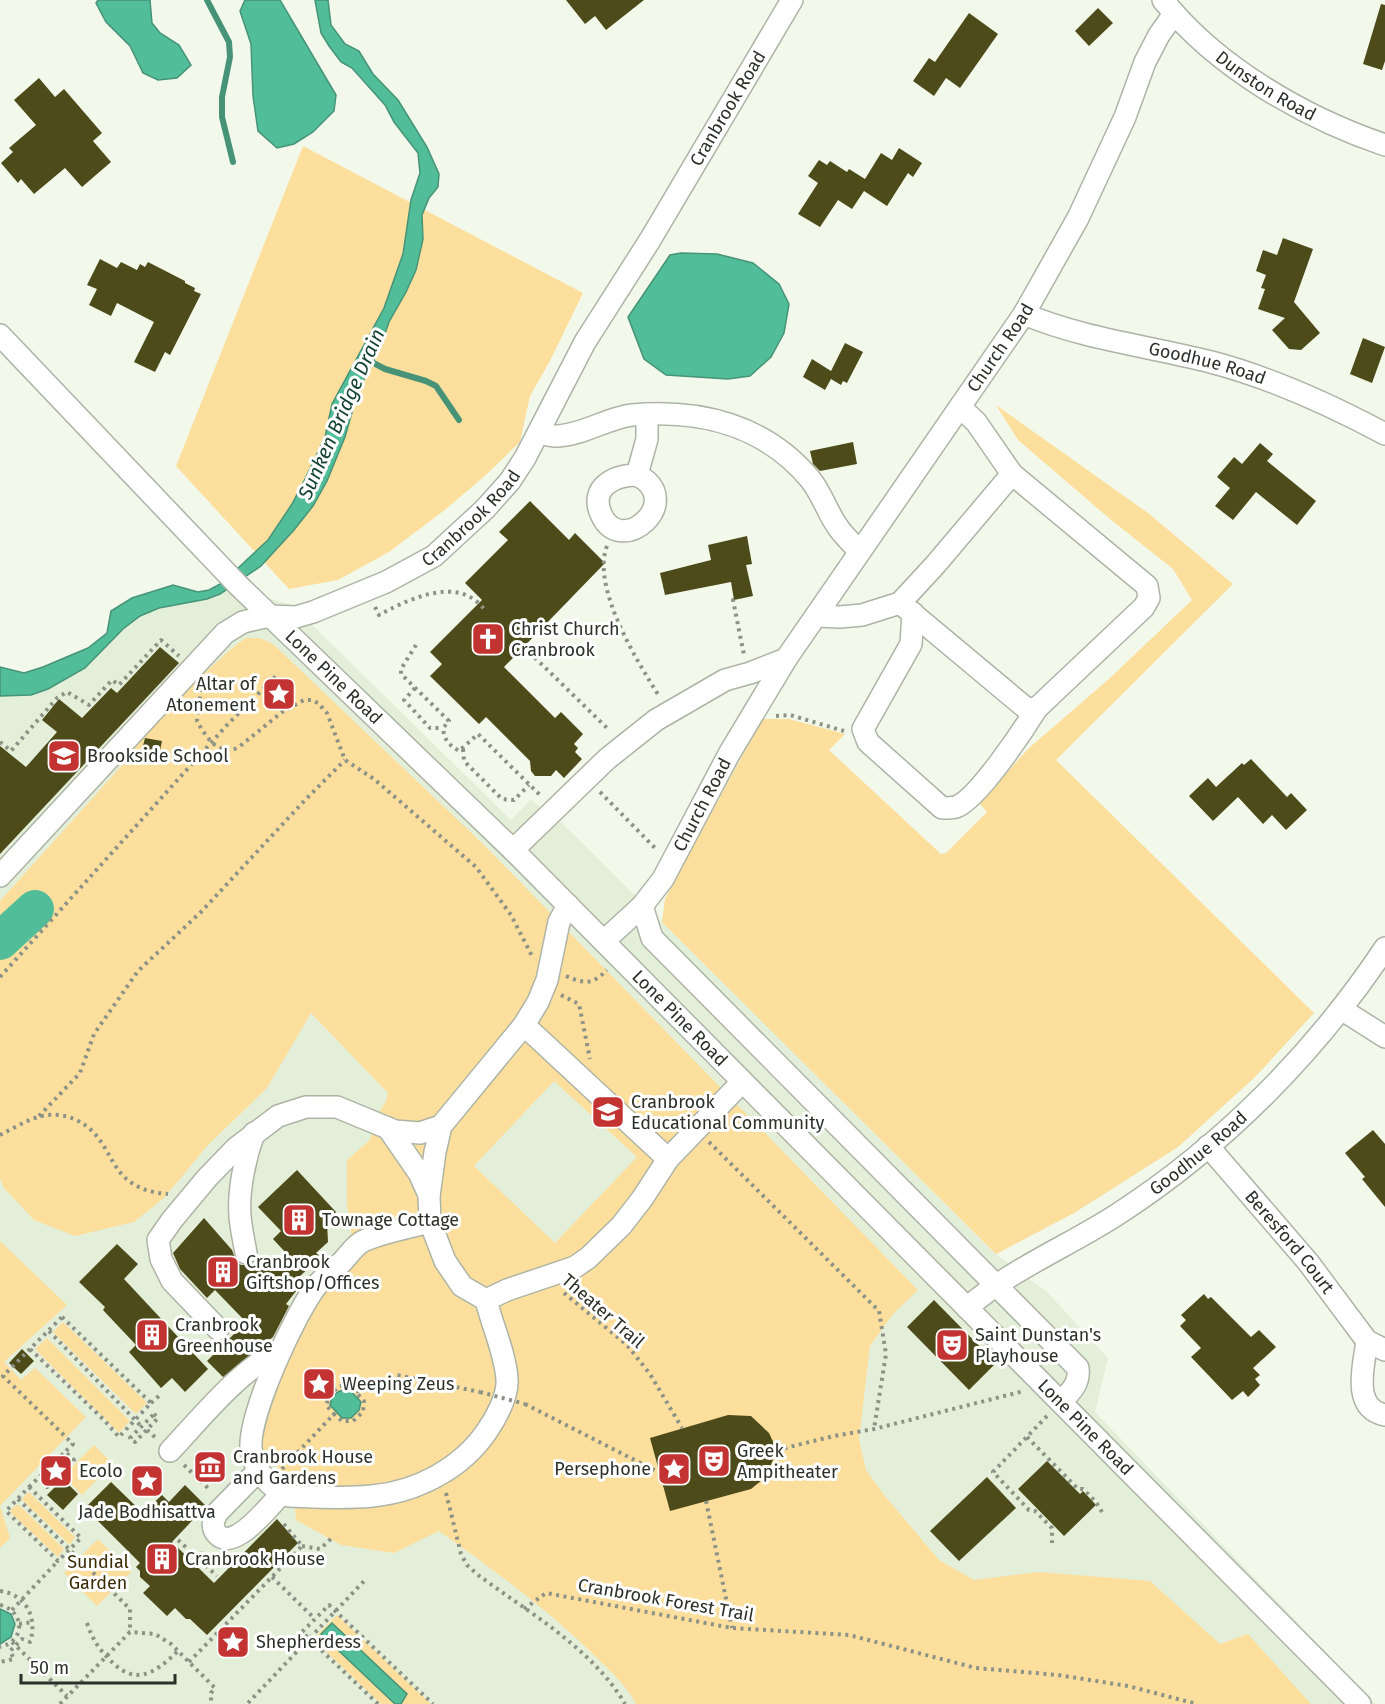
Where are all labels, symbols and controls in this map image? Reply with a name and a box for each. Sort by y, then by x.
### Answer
street label: Dunston Road [1211,46,1320,126]
street label: Cranbrook Road [685,47,770,170]
street label: Church Road [962,300,1039,396]
water label: Sunken Bridge Drain [292,325,389,504]
street label: Goodhue Road [1147,337,1269,389]
street label: Cranbrook Road [418,466,525,572]
place label: Christ Church Cranbrook [511,618,620,661]
church icon: Christ Church Cranbrook [470,621,506,657]
street label: Lone Pine Road [280,625,387,729]
place label: Altar of Atonement [166,673,258,716]
place icon: Altar of Atonement [261,676,297,712]
school or university icon: Brookside School [46,738,82,774]
place label: Brookside School [87,745,229,767]
street label: Church Road [669,754,736,855]
street label: Lone Pine Road [628,966,732,1071]
place label: Cranbrook Educational Community [631,1091,825,1134]
school or university icon: Cranbrook Educational Community [590,1094,626,1130]
street label: Goodhue Road [1145,1106,1252,1200]
street label: Beresford Court [1240,1186,1339,1298]
building icon: Townage Cottage [281,1202,317,1238]
place label: Townage Cottage [322,1209,459,1231]
place label: Cranbrook Giftshop/Offices [246,1251,379,1294]
building icon: Cranbrook Giftshop/Offices [205,1254,241,1290]
street label: Theater Trail [557,1269,649,1353]
place label: Cranbrook Greenhouse [175,1314,273,1357]
building icon: Cranbrook Greenhouse [134,1317,170,1353]
place label: Saint Dunstan's Playhouse [975,1324,1101,1367]
theatre icon: Saint Dunstan's Playhouse [934,1327,970,1363]
place icon: Weeping Zeus [301,1366,337,1402]
place label: Weeping Zeus [342,1373,454,1395]
street label: Lone Pine Road [1033,1375,1138,1480]
place label: Greek Ampitheater [737,1440,838,1483]
theatre icon: Greek Ampitheater [696,1443,732,1479]
place label: Cranbrook House and Gardens [233,1446,373,1489]
museum icon: Cranbrook House and Gardens [192,1449,228,1485]
place icon: Persephone [656,1451,692,1487]
place icon: Ecolo [38,1453,74,1489]
place label: Persephone [554,1458,651,1480]
place label: Ecolo [79,1460,123,1482]
place icon: Jade Bodhisattva [129,1463,165,1499]
place label: Jade Bodhisattva [78,1501,216,1523]
building icon: Cranbrook House [144,1541,180,1577]
place label: Cranbrook House [185,1548,325,1570]
park label: Sundial Garden [67,1551,129,1594]
street label: Cranbrook Forest Trail [576,1574,756,1626]
place icon: Shepherdess [215,1624,251,1660]
place label: Shepherdess [256,1631,361,1653]
scale bar [21,1647,176,1685]
text: 50 m [30,1657,69,1679]

